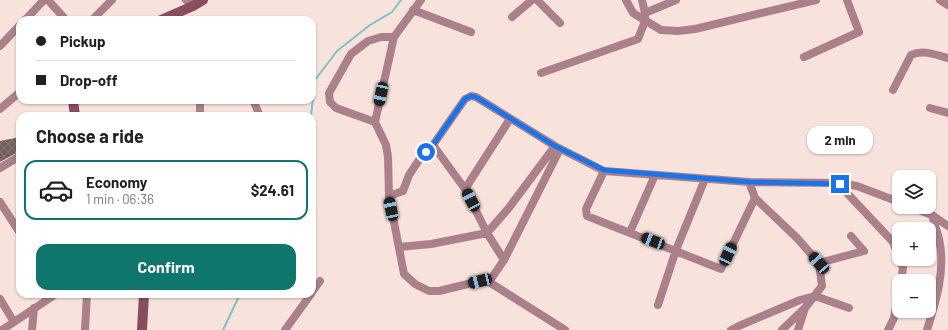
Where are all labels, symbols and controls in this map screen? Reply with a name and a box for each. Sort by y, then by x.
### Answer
text: Pickup [60,32,106,50]
text: Drop-off [60,71,118,89]
car [373,81,389,107]
text: Choose a ride [36,125,144,147]
callout: 2 min [807,126,873,154]
text: 2 min [824,132,856,148]
route start [417,143,435,161]
map controls [892,170,936,318]
button: layers [892,170,936,214]
icon: car [38,172,74,208]
text: Economy [86,173,147,191]
route end [831,175,849,193]
text: $24.61 [251,181,294,199]
car [460,187,482,213]
text: 1 min · 06:36 [86,191,154,207]
car [383,196,399,222]
button: + [892,222,936,266]
car [640,231,666,251]
car [717,241,739,267]
button: Confirm [36,244,296,290]
car [807,250,831,276]
car [467,272,493,290]
button: − [892,274,936,318]

